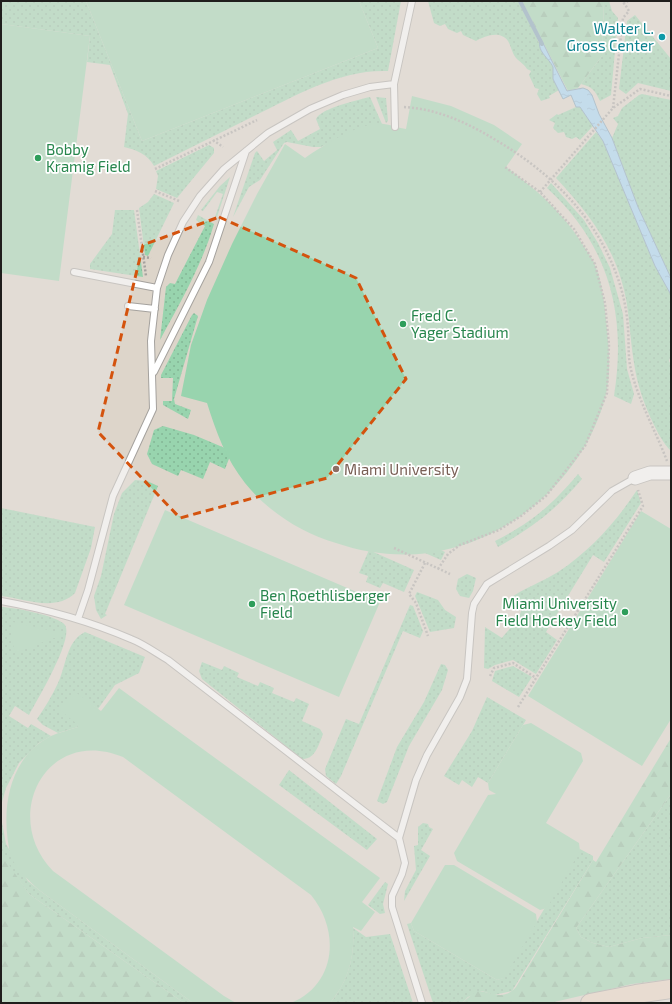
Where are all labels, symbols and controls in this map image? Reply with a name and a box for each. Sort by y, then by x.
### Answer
place label: Walter L. Gross Center [567,19,654,54]
marker: Walter L. Gross Center [657,32,667,42]
place label: Bobby Kramig Field [46,140,131,175]
marker: Bobby Kramig Field [33,153,43,163]
place label: Fred C. Yager Stadium [411,306,509,341]
marker: Fred C. Yager Stadium [398,319,408,329]
place label: Miami University [344,460,459,478]
marker: Miami University [331,464,341,474]
place label: Ben Roethlisberger Field [260,586,390,621]
place label: Miami University Field Hockey Field [496,594,617,629]
marker: Ben Roethlisberger Field [247,599,257,609]
marker: Miami University Field Hockey Field [620,607,630,617]

